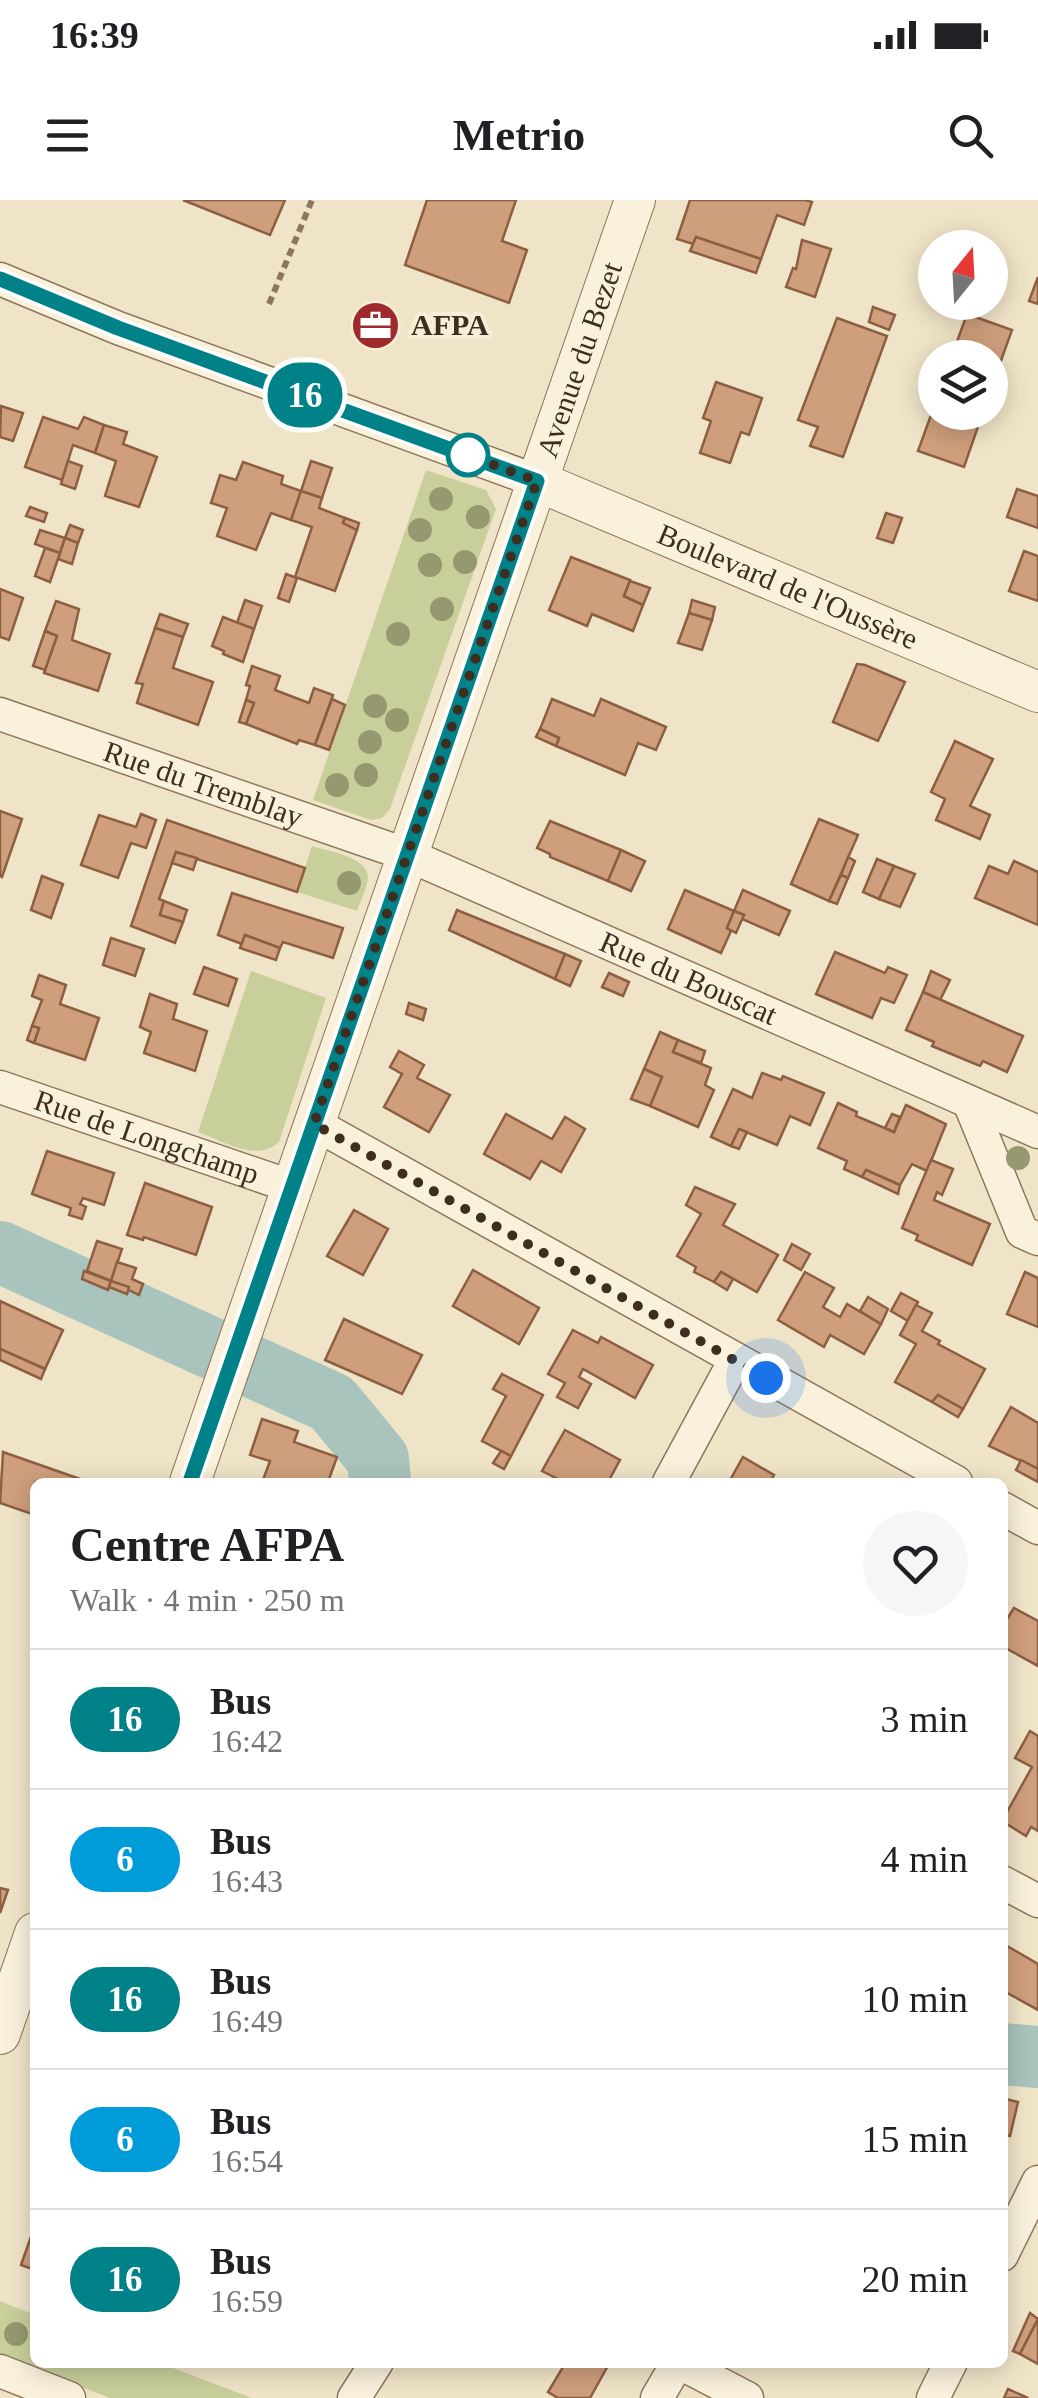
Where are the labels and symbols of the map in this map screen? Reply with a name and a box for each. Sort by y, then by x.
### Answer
north arrow [918,230,1008,320]
street label: Avenue du Bezet [530,257,628,462]
office icon: AFPA [350,299,402,351]
place label: AFPA [411,308,489,341]
line badge: 16 [260,362,350,428]
unlabelled marker [447,434,489,476]
street label: Boulevard de l'Oussère [653,517,923,655]
street label: Rue du Tremblay [99,734,307,833]
street label: Rue du Bouscat [595,924,783,1031]
street label: Rue de Longchamp [30,1083,263,1190]
your location [741,1353,791,1403]

